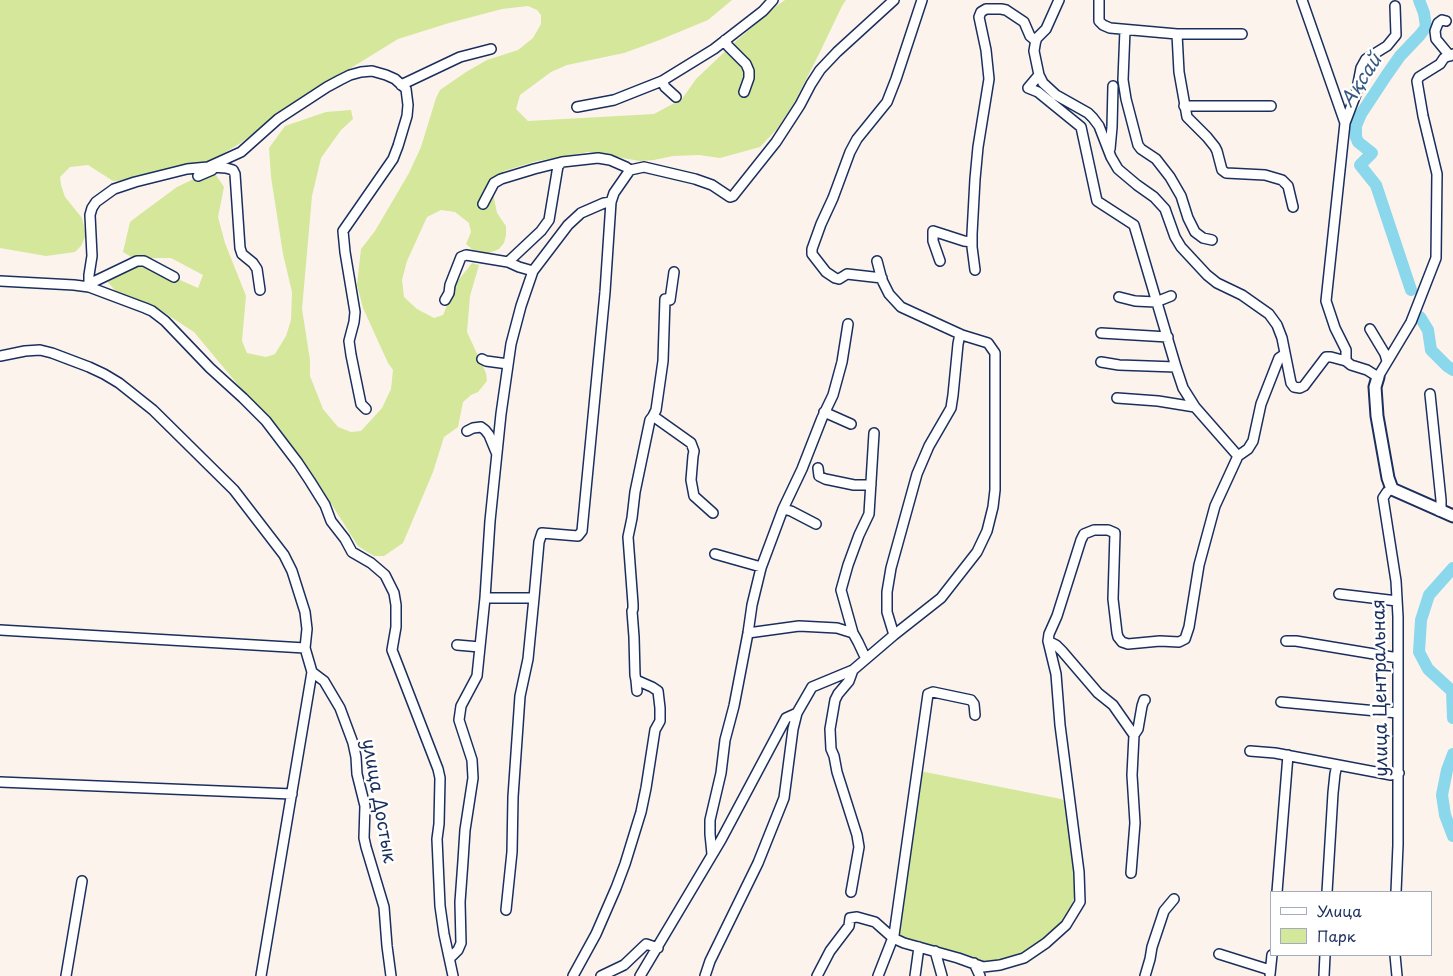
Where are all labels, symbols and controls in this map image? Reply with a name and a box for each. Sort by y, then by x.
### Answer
water label: Ақсай [1337,50,1387,112]
street label: улица Центральная [1369,599,1393,777]
street label: улица Достык [356,737,400,865]
legend [1270,891,1433,956]
text: Улица [1317,899,1362,922]
text: Парк [1317,924,1356,947]

